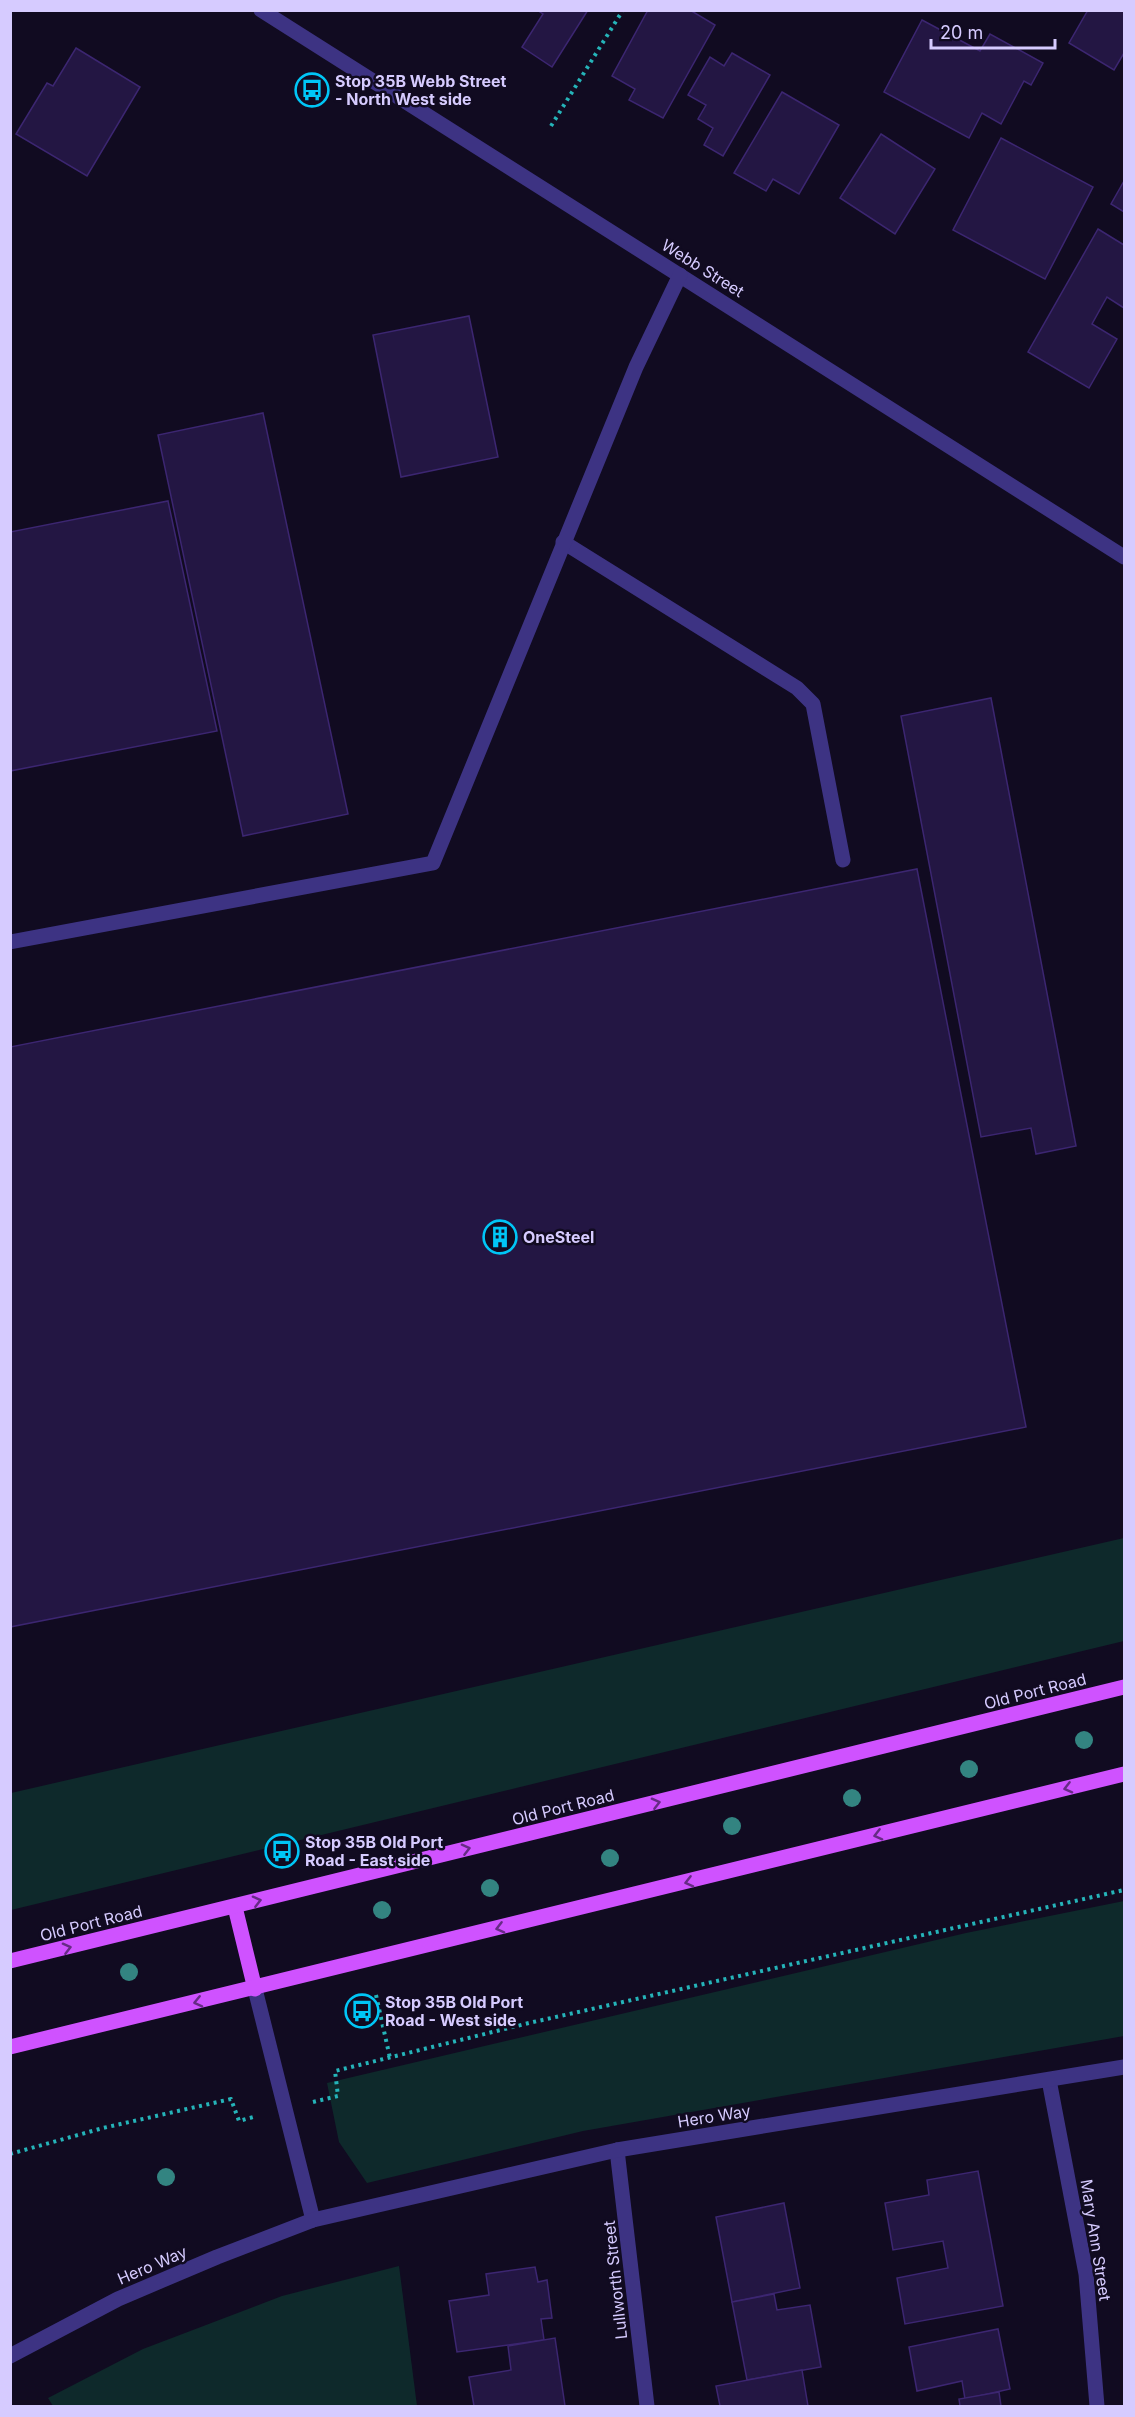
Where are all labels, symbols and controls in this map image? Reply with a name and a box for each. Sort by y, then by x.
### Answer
scale bar [931,12,1056,50]
text: 20 m [940,22,983,43]
place label: Stop 35B Webb Street - North West side [335,71,507,109]
bus stop icon: Stop 35B Webb Street - North West side [294,72,330,108]
street label: Webb Street [658,235,748,301]
building icon: OneSteel [482,1219,518,1255]
place label: OneSteel [523,1227,594,1247]
street label: Old Port Road [982,1669,1088,1713]
one-way arrow [1063,1781,1073,1794]
street label: Old Port Road [510,1785,616,1829]
one-way arrow [651,1797,661,1810]
one-way arrow [874,1828,884,1841]
place label: Stop 35B Old Port Road - East side [305,1832,443,1870]
bus stop icon: Stop 35B Old Port Road - East side [264,1833,300,1869]
one-way arrow [461,1844,471,1857]
one-way arrow [684,1874,694,1887]
one-way arrow [252,1896,262,1909]
street label: Old Port Road [38,1901,144,1945]
one-way arrow [495,1921,505,1934]
one-way arrow [62,1942,72,1955]
place label: Stop 35B Old Port Road - West side [385,1992,523,2030]
bus stop icon: Stop 35B Old Port Road - West side [344,1993,380,2029]
one-way arrow [193,1995,203,2008]
street label: Hero Way [676,2100,752,2132]
street label: Mary Ann Street [1077,2178,1115,2302]
street label: Lullworth Street [599,2220,631,2340]
street label: Hero Way [114,2241,190,2289]

